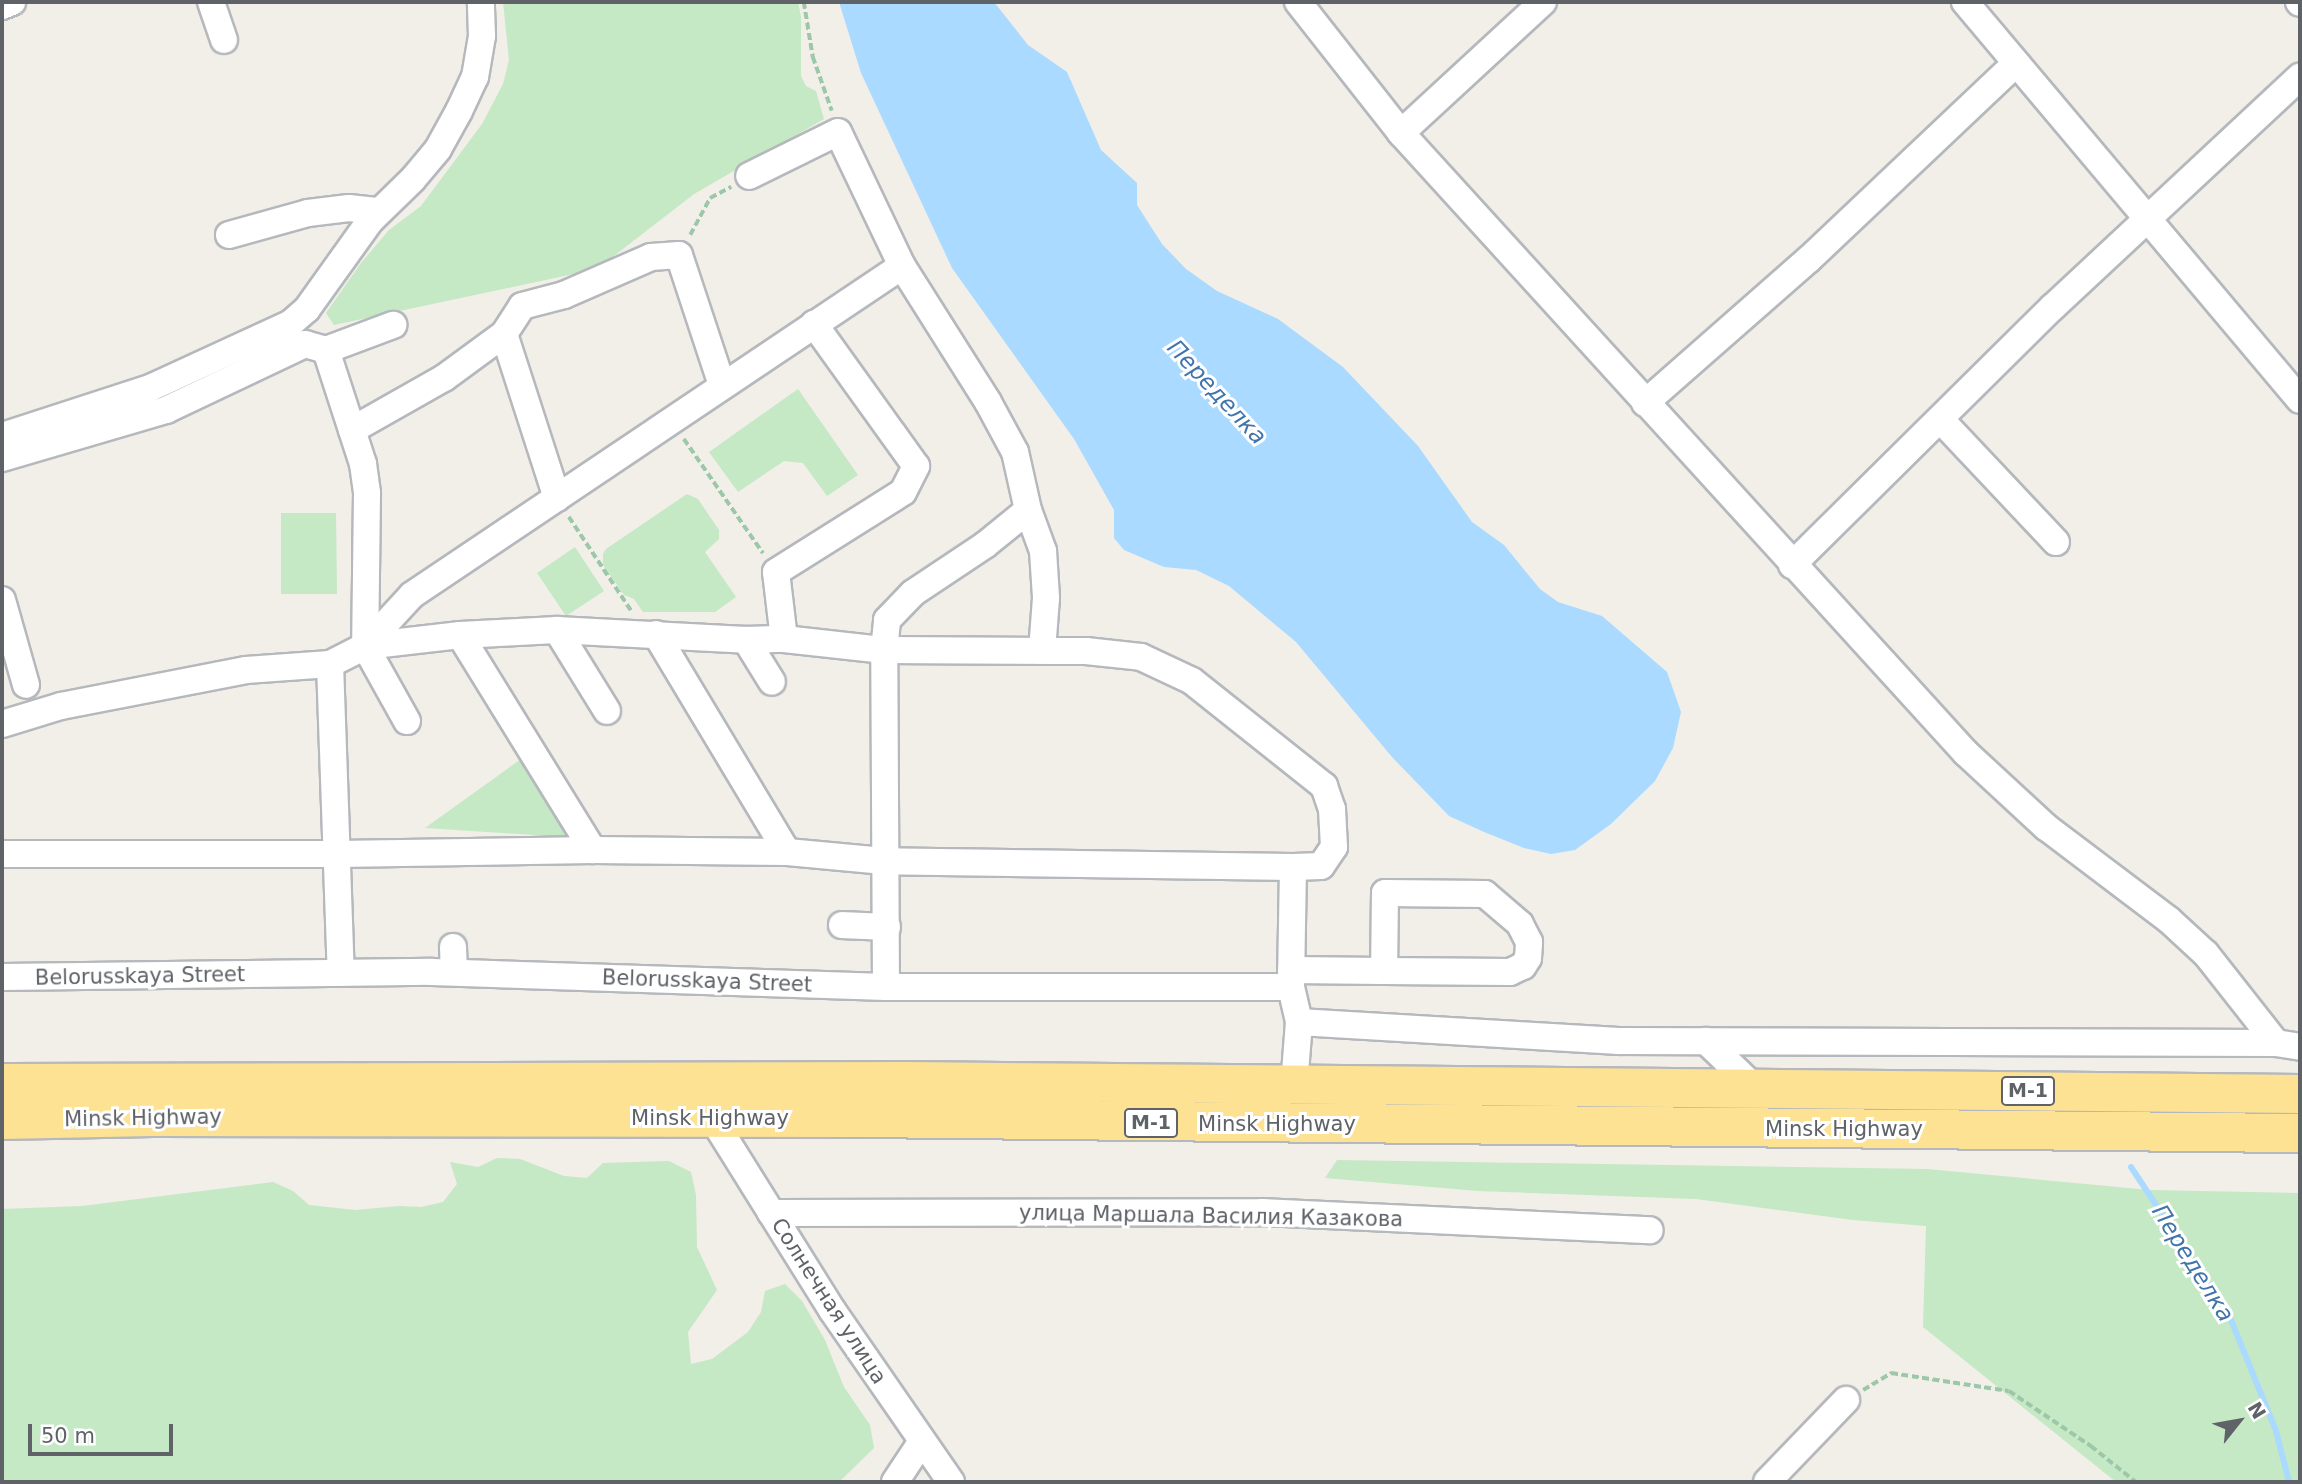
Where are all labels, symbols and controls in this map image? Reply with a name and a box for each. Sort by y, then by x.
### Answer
water label: Переделка [1162,334,1272,450]
street label: Belorusskaya Street [35,962,245,990]
street label: Belorusskaya Street [601,965,813,997]
road number: М-1 [2000,1076,2056,1106]
street label: Minsk Highway [64,1104,222,1132]
street label: Minsk Highway [631,1105,789,1131]
road number: М-1 [1123,1107,1179,1138]
street label: Minsk Highway [1198,1111,1356,1137]
street label: Minsk Highway [1765,1116,1923,1142]
water label: Переделка [2146,1199,2240,1327]
street label: улица Маршала Василия Казакова [1019,1200,1403,1232]
street label: Солнечная улица [766,1213,892,1389]
north arrow [2204,1386,2274,1456]
text: N [2243,1398,2271,1423]
scale bar [32,1410,177,1454]
text: 50 m [41,1424,95,1448]

